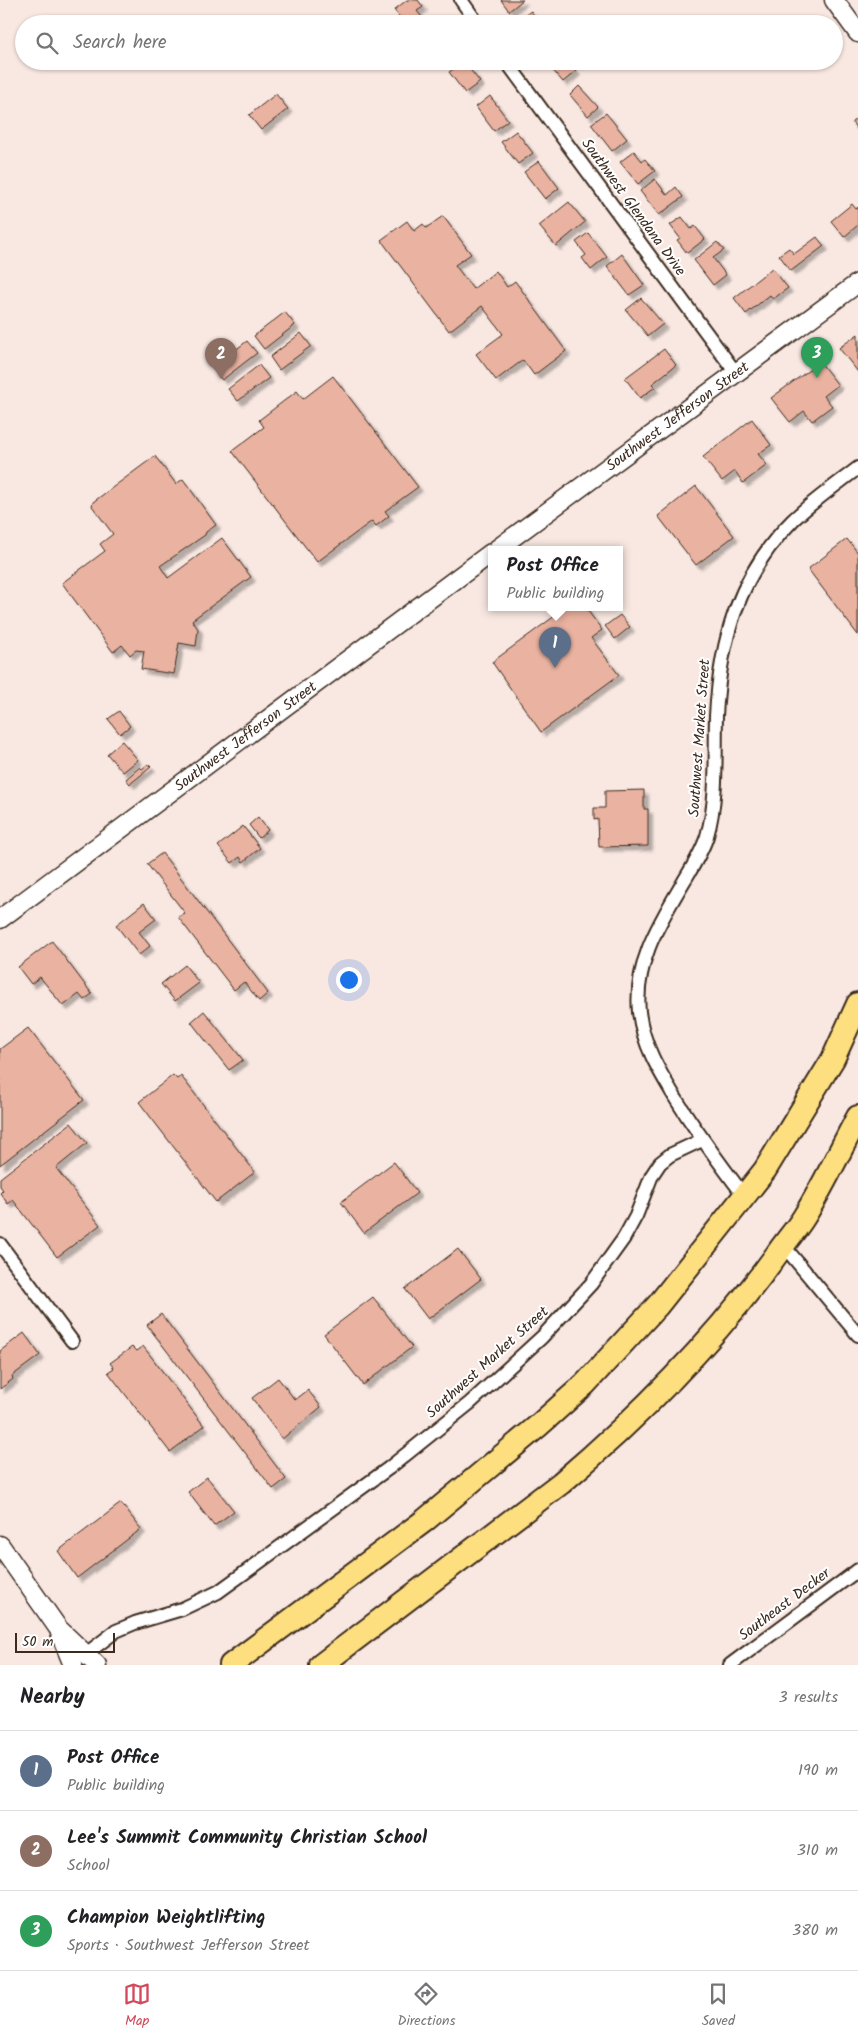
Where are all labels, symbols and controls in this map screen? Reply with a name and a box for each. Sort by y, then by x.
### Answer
search box [15,15,843,70]
text: Search here [73,28,167,58]
icon: search [33,29,61,57]
street label: Southwest Glendana Drive [575,134,692,282]
pin: 3 [801,337,833,378]
pin: 2 [205,338,237,379]
street label: Southwest Jefferson Street [601,356,755,478]
popup [488,546,623,611]
text: Post Office [507,551,599,581]
text: Public building [507,581,604,606]
pin: 1 [539,627,571,668]
street label: Southwest Market Street [683,658,718,818]
street label: Southwest Jefferson Street [169,675,323,798]
your location [336,967,362,993]
street label: Southwest Market Street [421,1301,555,1425]
street label: Southeast Decker [734,1562,836,1647]
scale bar [15,1630,115,1653]
text: 50 m [22,1631,53,1653]
text: Nearby [20,1681,85,1714]
text: 3 results [779,1685,838,1710]
text: Post Office [67,1743,159,1773]
text: 1 [34,1758,38,1783]
text: 190 m [798,1758,838,1783]
text: Public building [67,1773,165,1798]
text: Lee's Summit Community Christian School [67,1823,427,1853]
text: 2 [31,1838,41,1863]
text: 310 m [797,1838,838,1863]
text: School [67,1853,110,1878]
text: Champion Weightlifting [67,1903,265,1933]
text: 3 [32,1918,40,1943]
text: 380 m [792,1918,838,1943]
text: Sports · Southwest Jefferson Street [67,1933,310,1958]
tab: Map [123,1980,151,2032]
tab: Directions [397,1980,455,2032]
tab: Saved [702,1980,735,2032]

